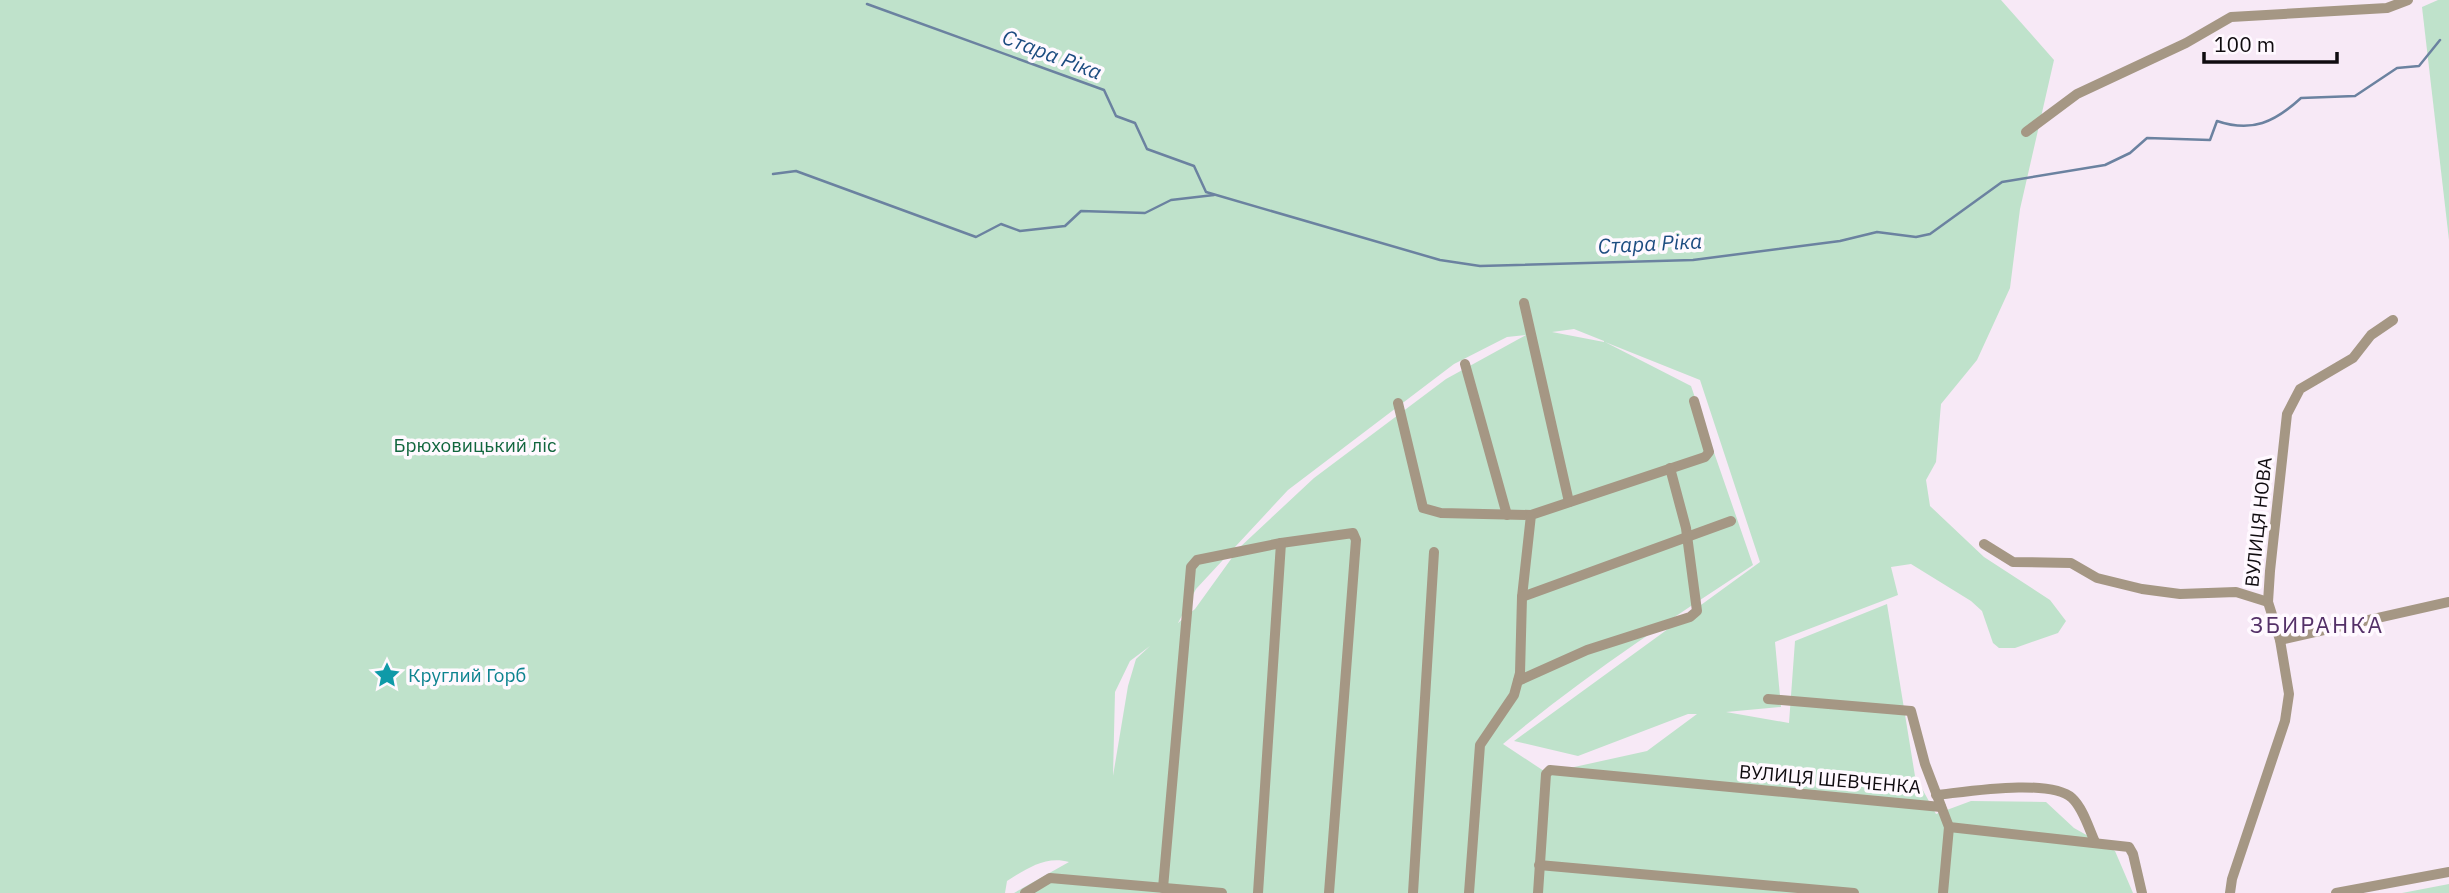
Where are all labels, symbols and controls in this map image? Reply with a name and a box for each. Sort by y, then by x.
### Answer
scale bar [2204,21,2337,65]
water label: Стара Ріка [999,22,1106,86]
text: 100 m [2214,30,2275,58]
water label: Стара Ріка [1597,226,1703,260]
park label: Брюховицький ліс [393,433,557,457]
street label: ВУЛИЦЯ НОВА [2239,456,2277,588]
district label: ЗБИРАНКА [2250,609,2384,639]
place icon: Круглий Горб [372,660,402,690]
place label: Круглий Горб [408,663,526,687]
street label: ВУЛИЦЯ ШЕВЧЕНКА [1738,759,1922,799]

